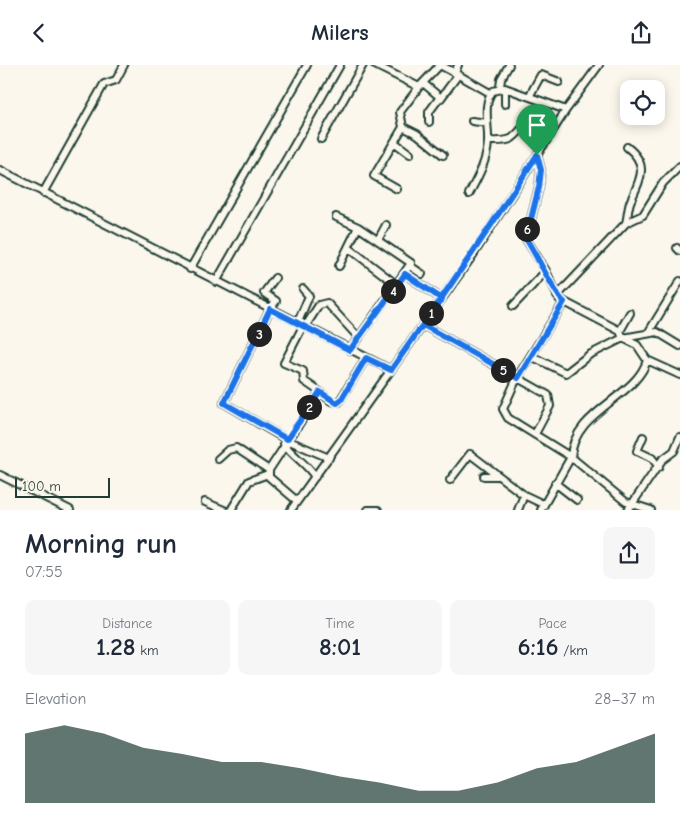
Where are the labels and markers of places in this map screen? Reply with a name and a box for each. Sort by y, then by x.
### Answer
pin [516,104,558,155]
pin: 6 [514,217,540,241]
pin: 4 [380,279,406,303]
pin: 1 [418,301,444,325]
pin: 3 [246,321,272,347]
pin: 5 [490,357,516,383]
pin: 2 [296,395,322,419]

